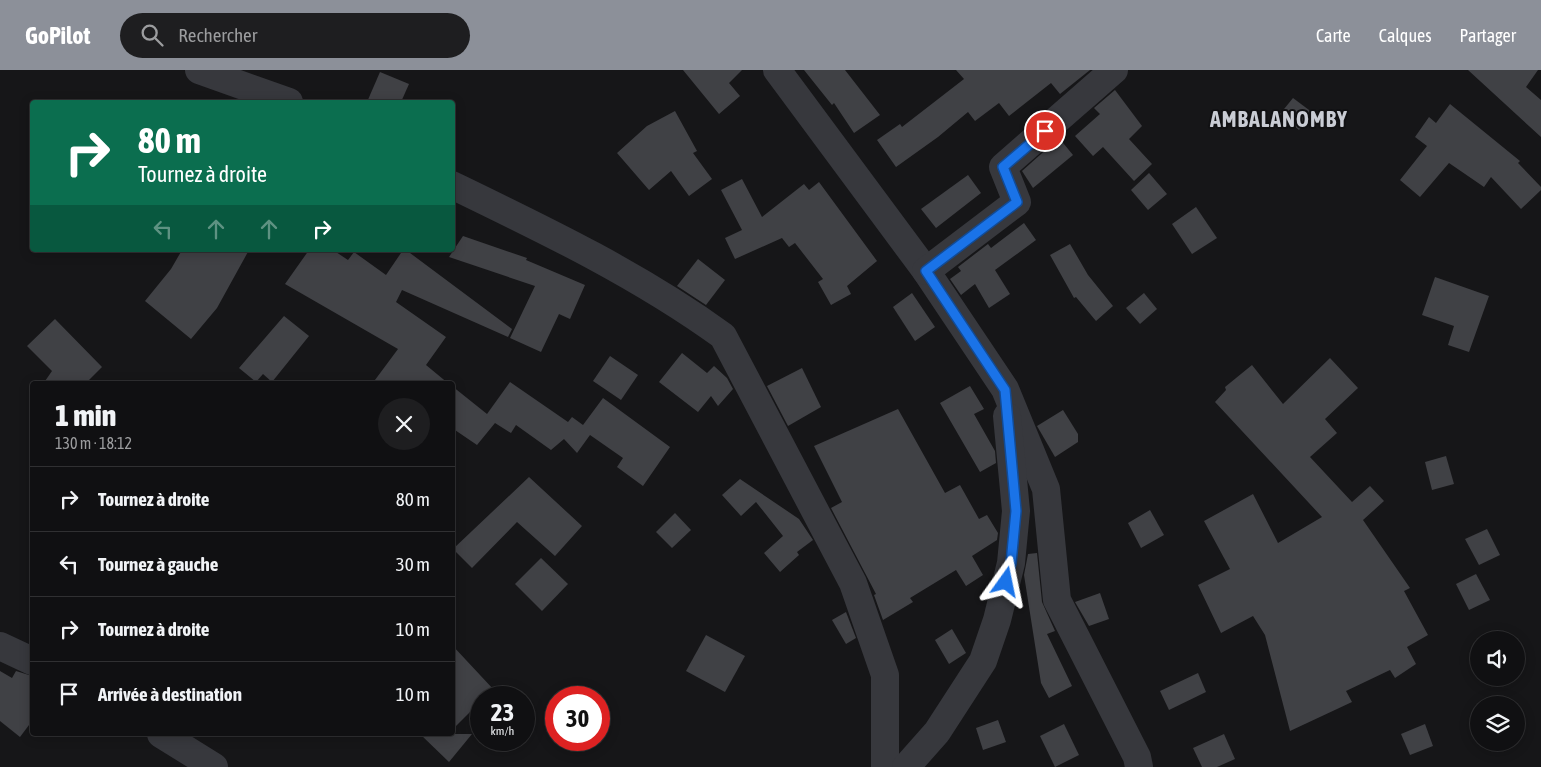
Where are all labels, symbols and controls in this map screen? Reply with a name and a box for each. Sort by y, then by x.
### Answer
search box [120,13,470,58]
icon: search [138,21,166,49]
text: GoPilot [25,22,90,49]
text: Rechercher [178,24,257,46]
text: Carte [1316,25,1351,46]
text: Calques [1379,25,1432,46]
text: Partager [1460,25,1516,46]
district label: AMBALANOMBY [1209,106,1348,132]
pin [1024,110,1066,152]
icon: arrive [1031,117,1059,145]
icon: right [55,120,120,185]
text: 80 m [138,120,201,160]
text: Tournez à droite [138,161,267,187]
icon: left [149,215,177,243]
icon: ahead [202,215,230,243]
icon: ahead [255,215,283,243]
icon: right [308,215,336,243]
text: 1 min [55,398,116,432]
button: close [378,398,430,450]
text: 130 m · 18:12 [55,434,132,452]
icon: right [55,485,83,513]
text: Tournez à droite [98,488,209,510]
text: 80 m [396,488,430,510]
icon: left [55,550,83,578]
text: Tournez à gauche [98,553,218,575]
text: 30 m [396,553,430,575]
position arrow [979,555,1031,607]
icon: right [55,615,83,643]
text: Tournez à droite [98,618,209,640]
text: 10 m [396,618,430,640]
map controls [1470,631,1525,751]
button: sound [1470,631,1525,686]
icon: arrive [55,680,83,708]
text: Arrivée à destination [98,683,242,705]
text: 10 m [396,683,430,705]
speed limit sign: 30 [545,686,610,751]
button: layers [1470,696,1525,751]
text: 23 [491,698,514,726]
text: km/h [491,724,514,738]

